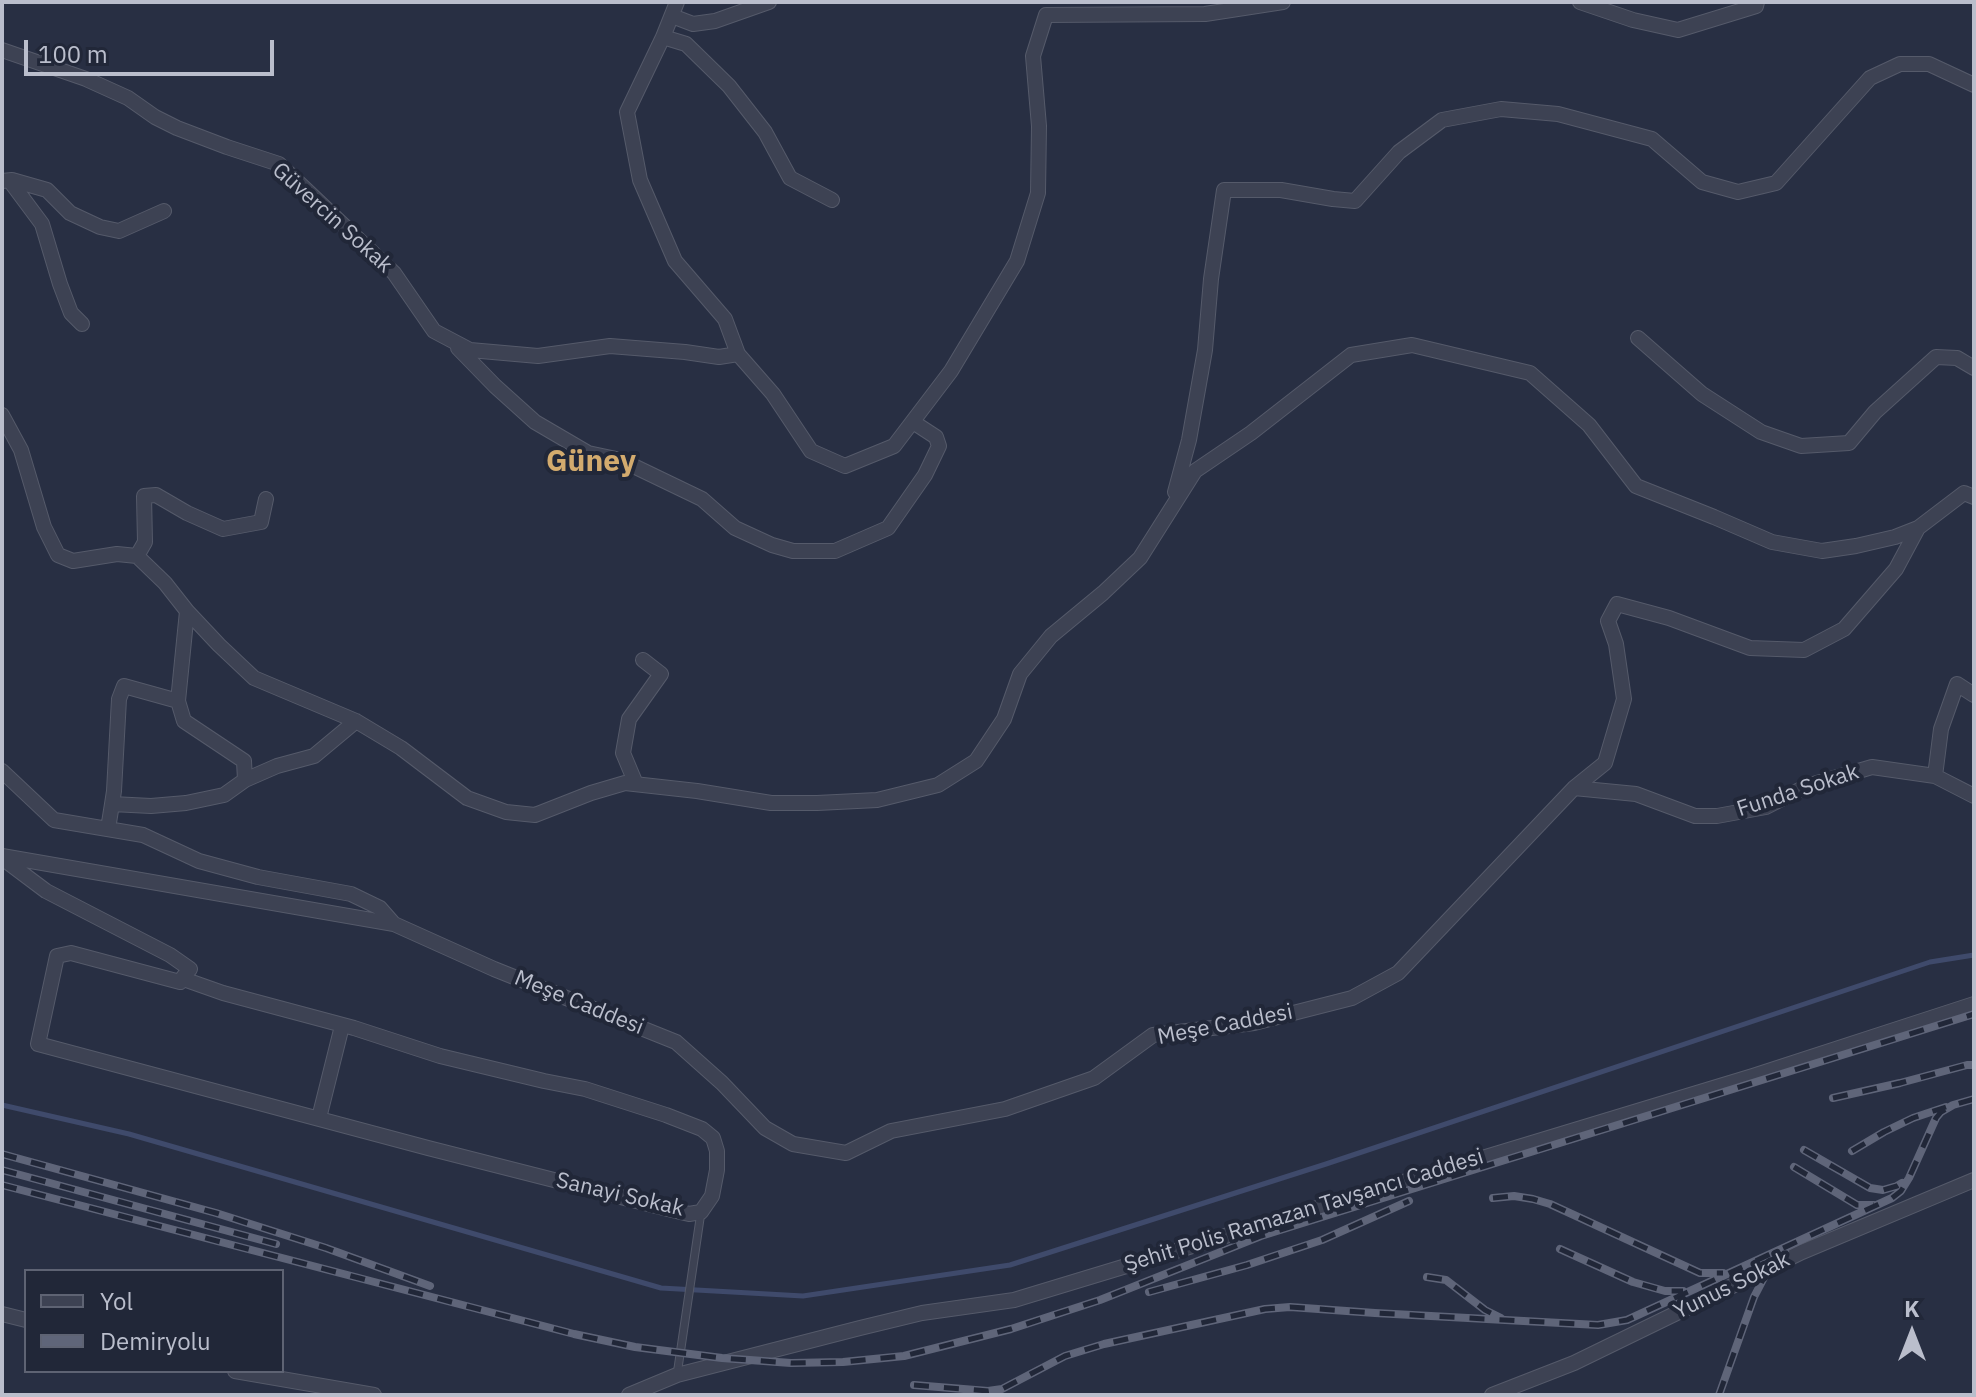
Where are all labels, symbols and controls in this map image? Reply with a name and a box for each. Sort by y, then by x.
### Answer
scale bar [28,24,278,74]
text: 100 m [38,38,108,70]
street label: Güvercin Sokak [266,157,398,279]
district label: Güney [546,444,636,480]
street label: Funda Sokak [1734,759,1862,823]
street label: Meşe Caddesi [510,965,648,1041]
street label: Meşe Caddesi [1155,999,1295,1051]
street label: Şehit Polis Ramazan Tavşancı Caddesi [1121,1144,1487,1278]
street label: Sanayi Sokak [554,1167,686,1223]
street label: Yunus Sokak [1670,1247,1794,1325]
legend [24,1269,284,1373]
text: Yol [100,1285,133,1317]
north arrow [1872,1293,1952,1373]
text: K [1904,1294,1920,1323]
text: Demiryolu [100,1325,211,1357]

